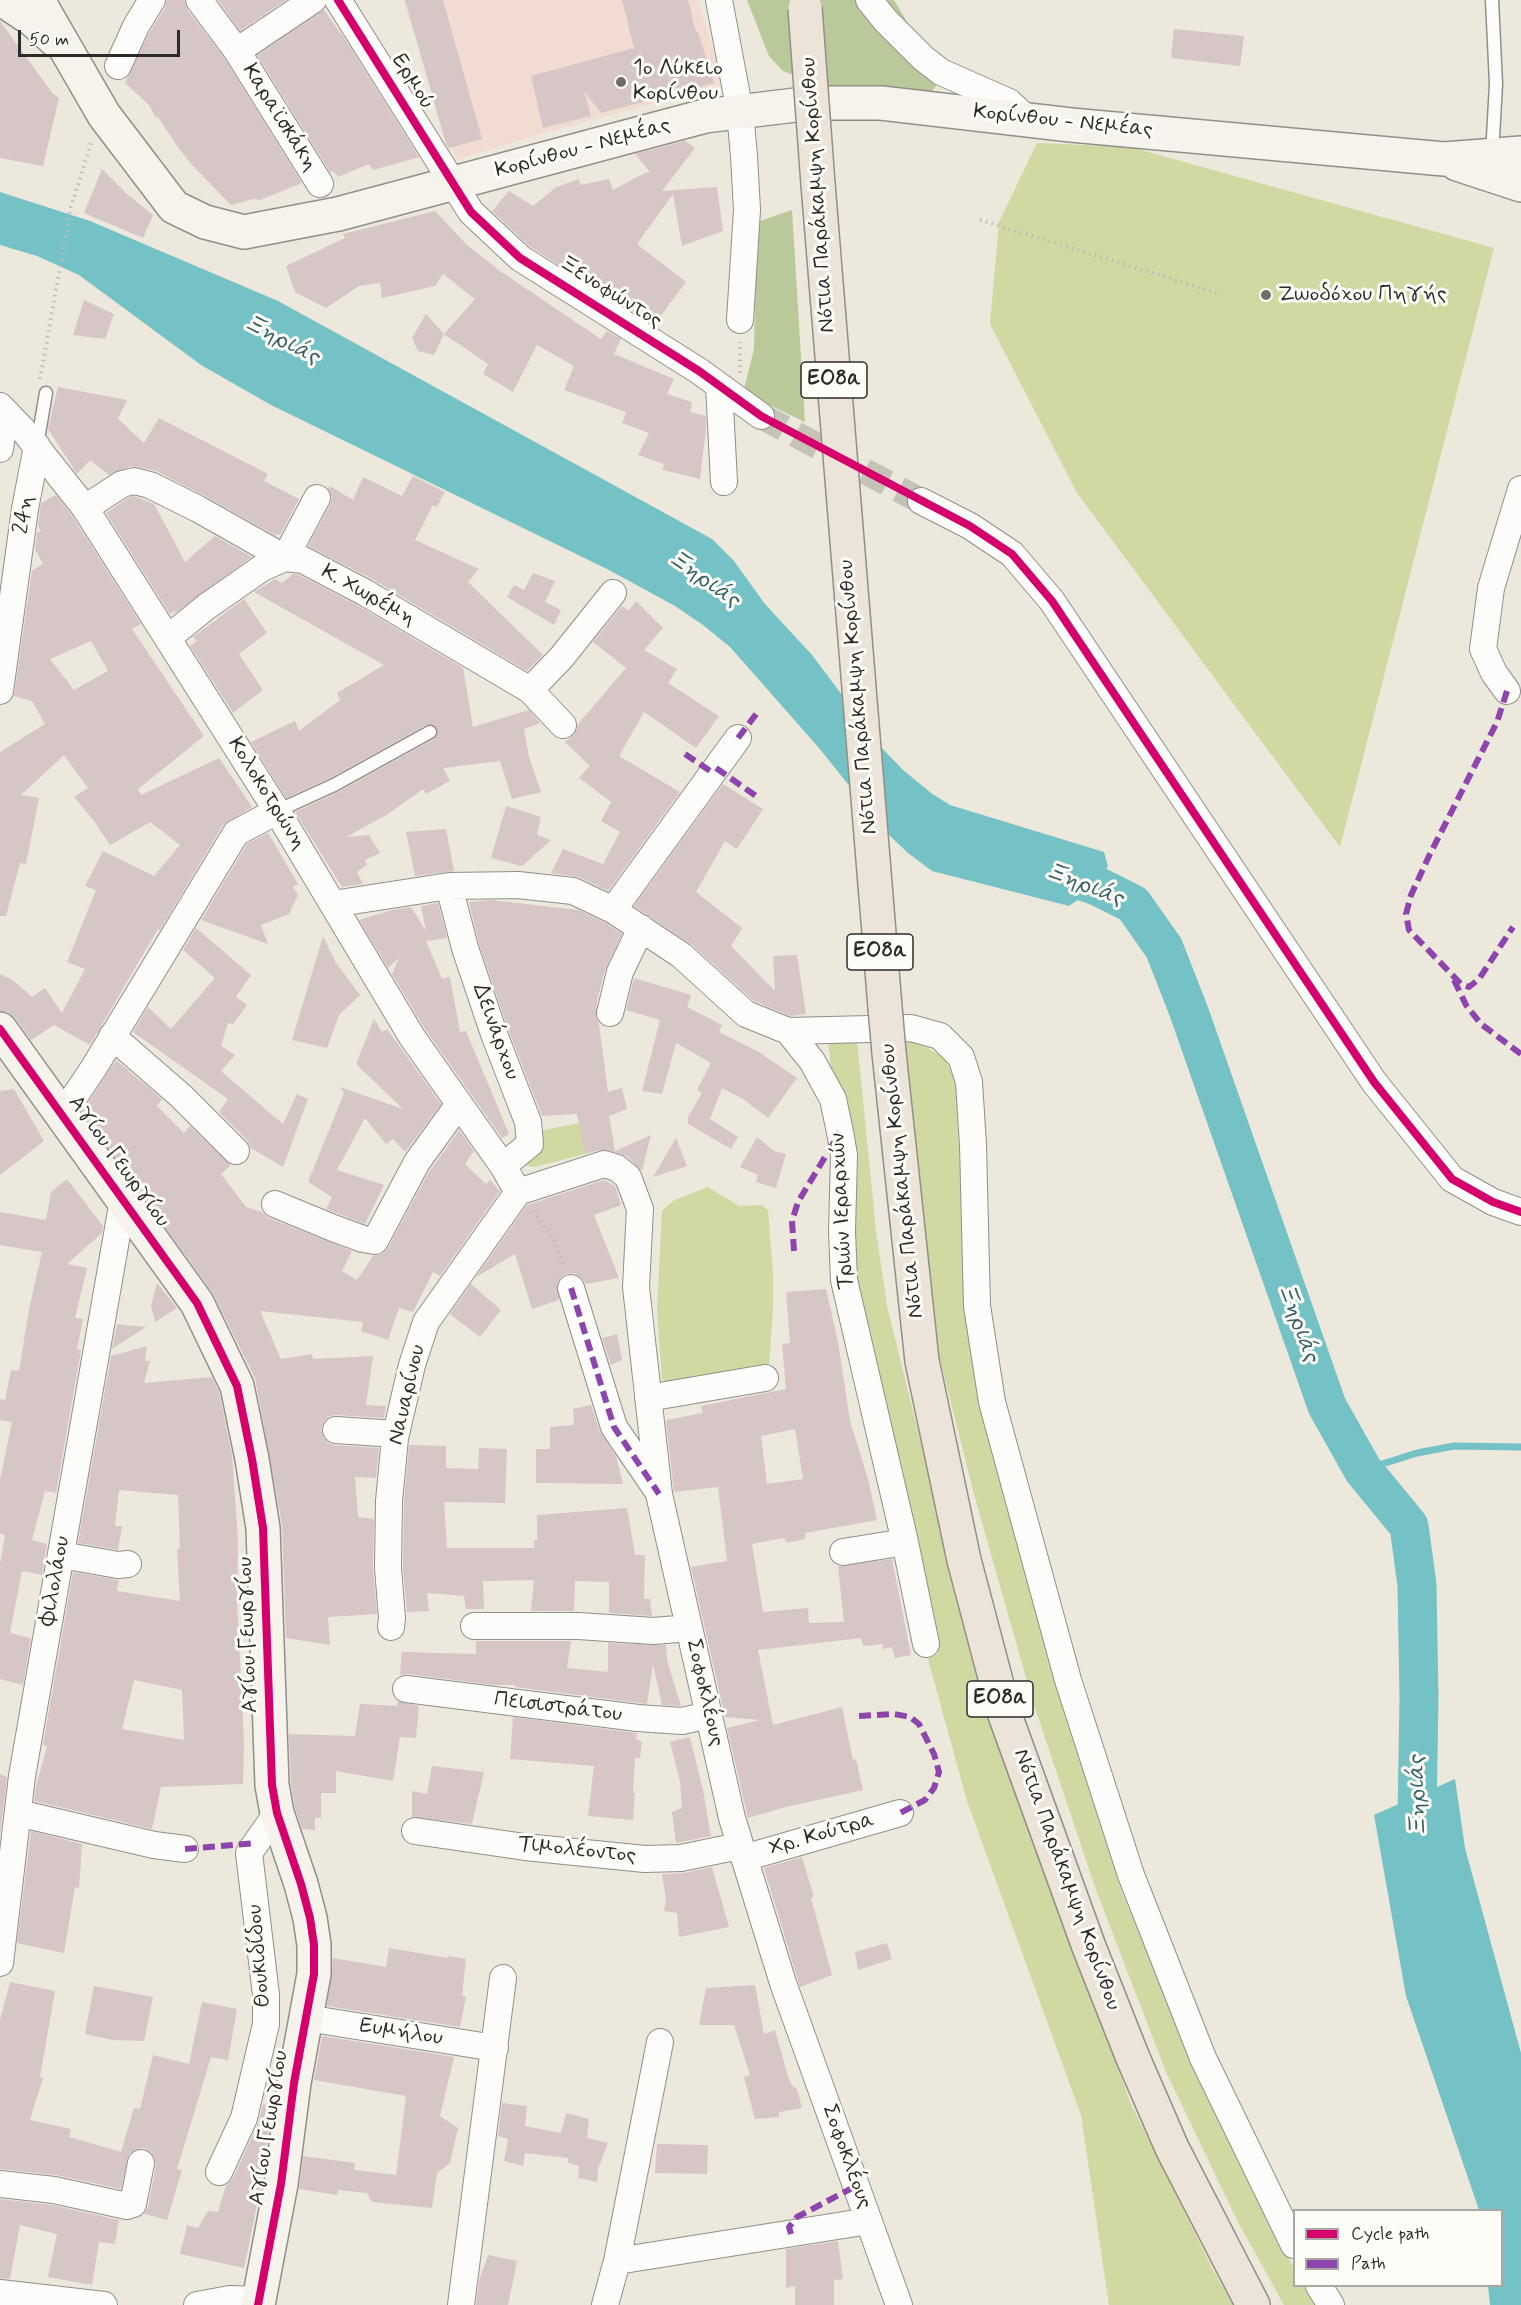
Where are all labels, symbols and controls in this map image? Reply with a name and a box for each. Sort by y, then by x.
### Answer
scale bar [21,18,183,56]
text: 50 m [29,28,69,52]
street label: Ερμού [385,49,439,115]
place label: 1ο Λύκειο Κορίνθου [633,56,723,107]
street label: Νότια Παράκαμψη Κορίνθου [796,56,842,334]
street label: Καραϊσκάκη [235,59,323,177]
marker: 1ο Λύκειο Κορίνθου [614,75,628,89]
street label: Κορίνθου - Νεμέας [972,99,1154,145]
street label: Κορίνθου - Νεμέας [492,113,674,185]
street label: Ξενοφώντος [554,251,666,335]
place label: Ζωοδόχου Πηγής [1278,282,1447,308]
marker: Ζωοδόχου Πηγής [1259,288,1273,302]
water label: Ξηριάς [238,310,324,372]
road number: ΕΟ8α [801,362,867,398]
street label: 24η [9,494,41,536]
water label: Ξηριάς [661,545,745,615]
street label: Νότια Παράκαμψη Κορίνθου [834,558,884,836]
street label: Κ. Χωρέμη [316,559,420,633]
street label: Κολοκοτρώνη [221,733,311,855]
water label: Ξηριάς [1041,858,1127,914]
road number: ΕΟ8α [847,934,913,970]
street label: Δεινάρχου [465,980,525,1084]
street label: Νότια Παράκαμψη Κορίνθου [875,1042,931,1320]
street label: Αγίου Γεωργίου [61,1091,175,1233]
street label: Τριών Ιεραρχών [826,1132,860,1290]
water label: Ξηριάς [1269,1280,1325,1366]
street label: Ναυαρίνου [384,1342,432,1448]
street label: Φιλολάου [35,1534,77,1628]
street label: Αγίου Γεωργίου [233,1556,265,1714]
street label: Σοφοκλέους [679,1637,729,1749]
road number: ΕΟ8α [967,1681,1033,1717]
street label: Πεισιστράτου [492,1687,624,1729]
street label: Νότια Παράκαμψη Κορίνθου [1006,1746,1126,2014]
water label: Ξηριάς [1403,1755,1435,1837]
street label: Χρ. Κούτρα [766,1807,878,1863]
street label: Τιμολέοντος [517,1832,637,1870]
street label: Θουκιδίδου [242,1903,278,2009]
street label: Ευμήλου [357,2013,445,2053]
street label: Αγίου Γεωργίου [245,2049,295,2207]
street label: Σοφοκλέους [815,2101,877,2213]
legend [1293,2209,1503,2287]
text: Cycle path [1351,2222,1429,2246]
text: Path [1351,2252,1386,2276]

